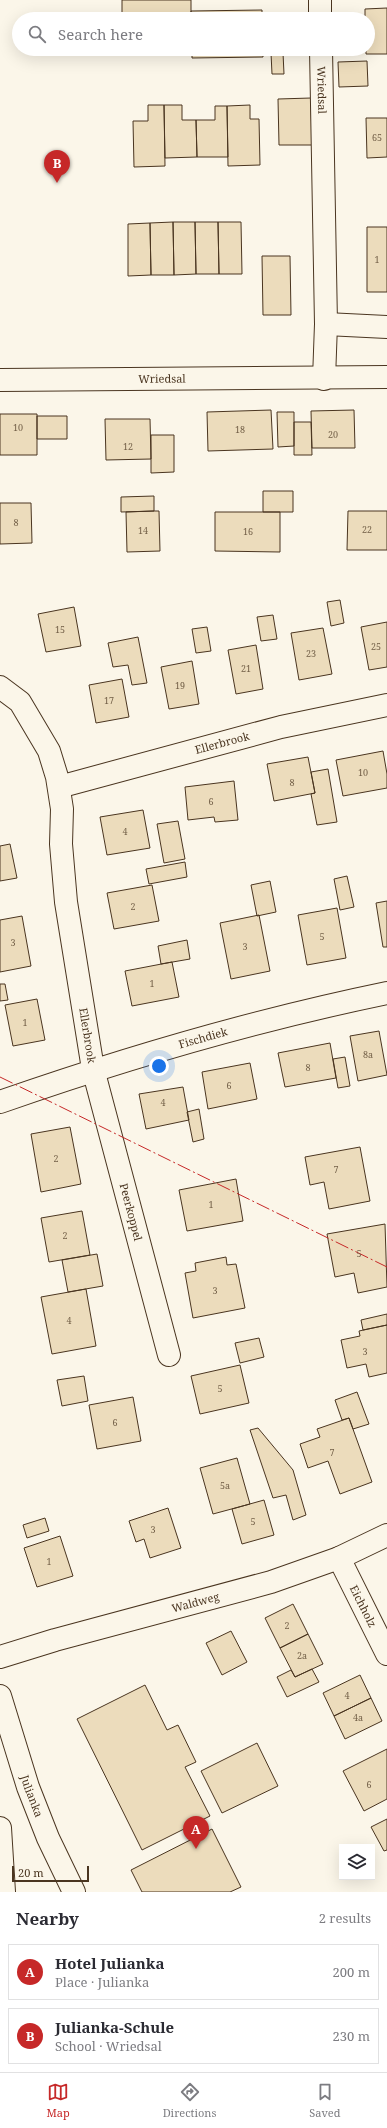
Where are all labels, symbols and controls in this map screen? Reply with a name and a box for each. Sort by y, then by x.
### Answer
search box [12,12,375,56]
icon: search [26,23,48,45]
text: Search here [58,24,143,44]
street label: Wriedsal [314,66,330,114]
house number: 65 [372,131,382,144]
pin: B [44,150,70,183]
house number: 1 [374,253,380,266]
street label: Wriedsal [138,371,186,386]
house number: 10 [13,421,23,434]
house number: 18 [235,423,245,436]
house number: 20 [328,428,338,441]
house number: 12 [123,440,133,453]
house number: 8 [13,516,19,529]
house number: 22 [362,523,372,536]
house number: 14 [138,524,148,537]
house number: 16 [243,525,253,538]
house number: 15 [55,623,65,636]
house number: 25 [371,640,381,653]
house number: 23 [306,647,316,660]
house number: 21 [241,662,251,675]
house number: 19 [175,679,185,692]
house number: 17 [104,694,114,707]
street label: Ellerbrook [193,728,251,757]
house number: 10 [358,766,368,779]
house number: 8 [289,776,295,789]
house number: 6 [208,795,214,808]
house number: 4 [122,825,128,838]
house number: 2 [130,900,136,913]
house number: 5 [319,930,325,943]
house number: 3 [10,936,16,949]
house number: 3 [242,940,248,953]
house number: 1 [149,977,155,990]
street label: Ellerbrook [76,1007,100,1065]
house number: 1 [22,1016,28,1029]
street label: Fischdiek [177,1023,230,1051]
house number: 8a [363,1048,373,1061]
your location [149,1056,169,1076]
house number: 8 [305,1061,311,1074]
house number: 6 [226,1079,232,1092]
house number: 4 [160,1096,166,1109]
house number: 2 [53,1152,59,1165]
house number: 7 [333,1163,339,1176]
street label: Peerkoppel [117,1182,146,1243]
house number: 1 [208,1198,214,1211]
house number: 2 [62,1229,68,1242]
house number: 5 [356,1247,362,1260]
house number: 3 [212,1284,218,1297]
house number: 4 [66,1314,72,1327]
house number: 3 [362,1345,368,1358]
house number: 5 [217,1382,223,1395]
house number: 6 [112,1416,118,1429]
house number: 7 [329,1446,335,1459]
house number: 5a [220,1479,230,1492]
house number: 5 [250,1515,256,1528]
house number: 3 [150,1523,156,1536]
house number: 1 [46,1555,52,1568]
street label: Eichholz [347,1582,380,1630]
street label: Waldweg [170,1588,221,1615]
house number: 2 [284,1619,290,1632]
house number: 2a [297,1649,307,1662]
house number: 4 [344,1689,350,1702]
house number: 4a [353,1711,363,1724]
street label: Julianka [17,1772,47,1819]
house number: 6 [366,1778,372,1791]
pin: A [183,1816,209,1849]
map controls [339,1844,375,1880]
button: layers [339,1844,375,1880]
scale bar [12,1864,89,1883]
text: 20 m [18,1865,44,1880]
text: Nearby [16,1907,79,1930]
text: 2 results [319,1909,371,1927]
text: Hotel Julianka [55,1953,164,1973]
text: A [25,1963,35,1981]
text: 200 m [333,1963,370,1981]
text: Place · Julianka [55,1973,149,1991]
text: Julianka-Schule [55,2017,174,2037]
text: B [26,2027,34,2045]
text: 230 m [333,2027,370,2045]
text: School · Wriedsal [55,2037,162,2055]
tab: Map [46,2081,70,2120]
tab: Directions [163,2081,216,2120]
tab: Saved [309,2081,341,2120]

